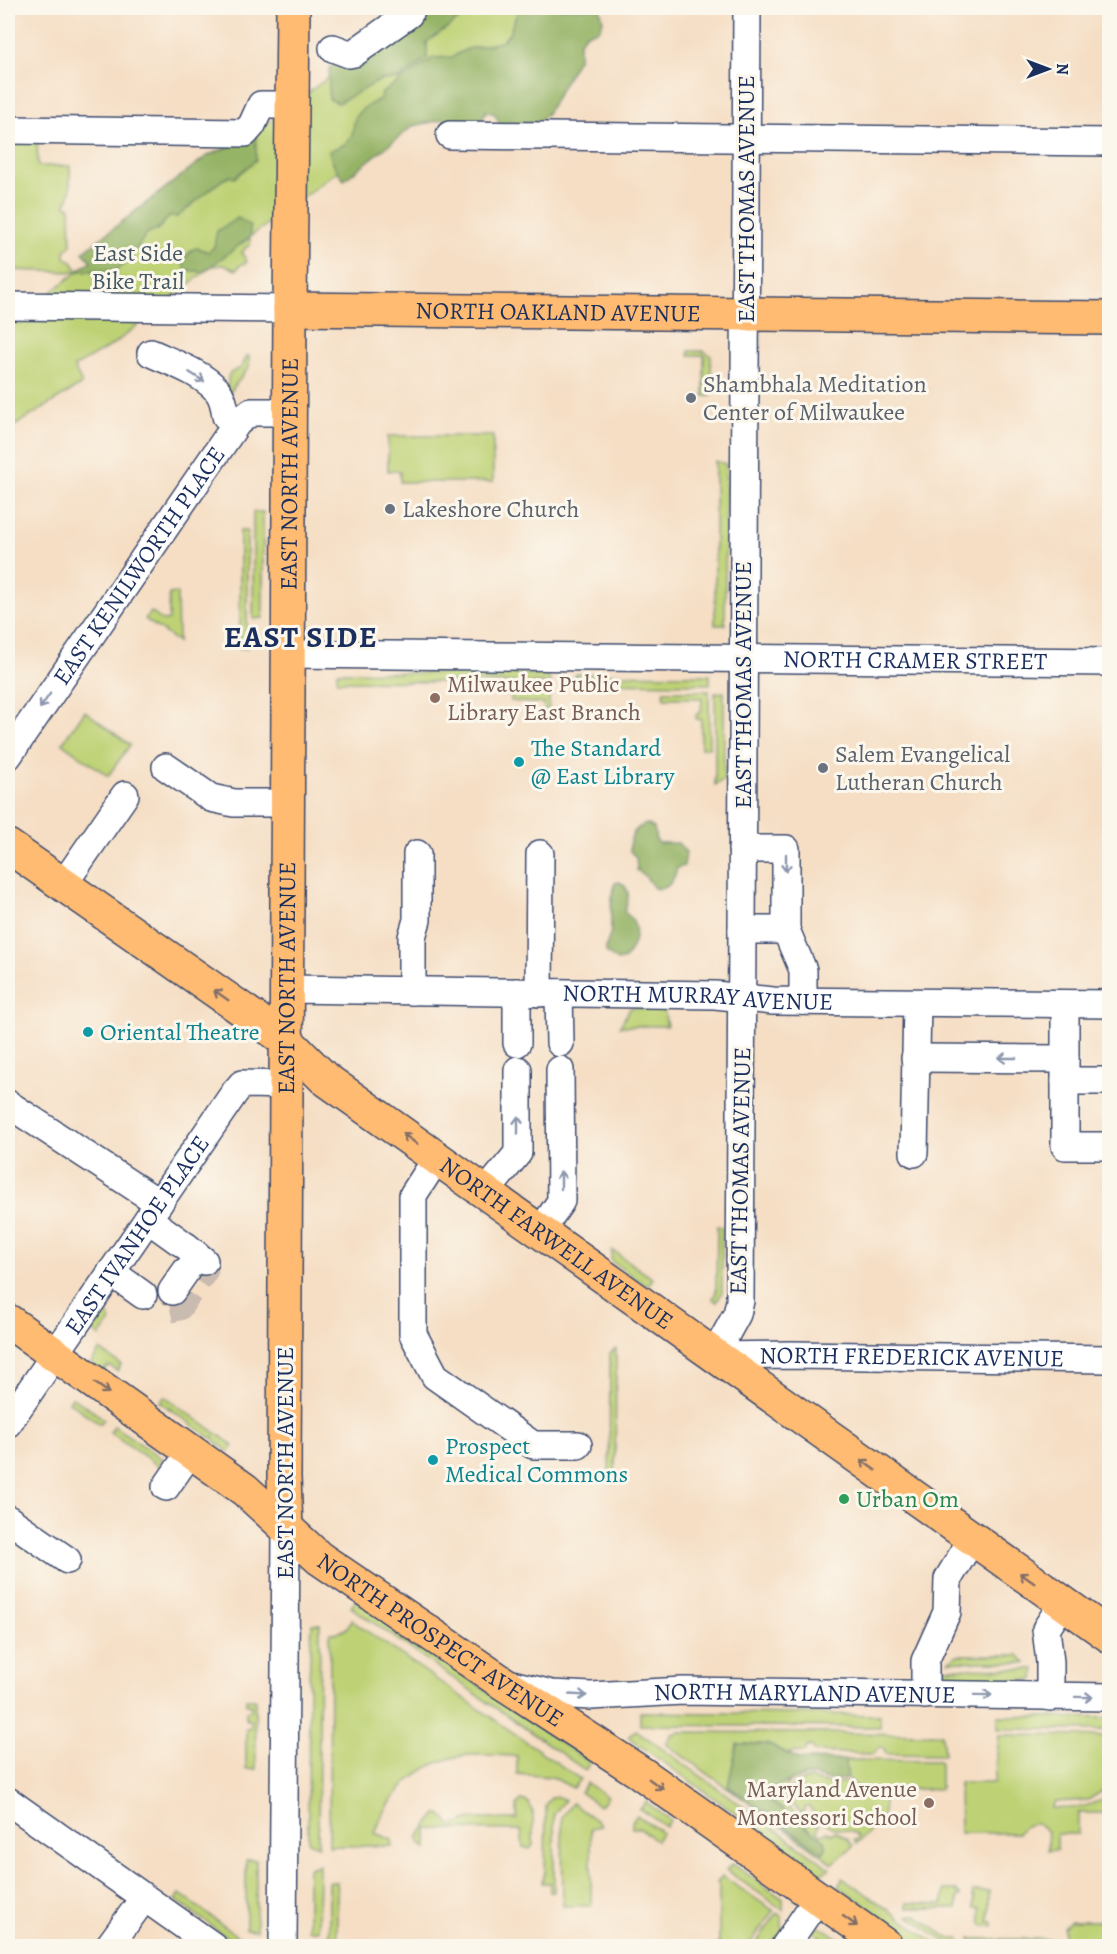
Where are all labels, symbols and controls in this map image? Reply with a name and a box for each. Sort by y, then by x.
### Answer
north arrow [1018,39,1078,99]
text: N [1051,63,1073,75]
street label: EAST THOMAS AVENUE [730,75,762,323]
park label: East Side Bike Trail [92,237,185,297]
street label: NORTH OAKLAND AVENUE [415,294,701,330]
street label: EAST NORTH AVENUE [273,357,306,591]
place label: Shambhala Meditation Center of Milwaukee [703,368,927,428]
one-way arrow [189,370,206,383]
marker: Shambhala Meditation Center of Milwaukee [684,391,698,405]
street label: EAST KENILWORTH PLACE [45,440,232,691]
place label: Lakeshore Church [402,493,579,525]
marker: Lakeshore Church [383,502,397,516]
street label: EAST THOMAS AVENUE [727,561,759,809]
district label: EAST SIDE [224,617,378,657]
street label: NORTH CRAMER STREET [783,643,1047,677]
place label: Milwaukee Public Library East Branch [447,668,641,728]
marker: Milwaukee Public Library East Branch [428,691,442,705]
one-way arrow [39,692,51,709]
place label: The Standard @ East Library [531,732,675,792]
place label: Salem Evangelical Lutheran Church [835,738,1010,798]
marker: The Standard @ East Library [512,755,526,769]
marker: Salem Evangelical Lutheran Church [816,761,830,775]
one-way arrow [780,853,792,873]
street label: EAST NORTH AVENUE [270,861,303,1095]
street label: NORTH MURRAY AVENUE [562,977,833,1018]
one-way arrow [213,989,230,1001]
place label: Oriental Theatre [100,1016,260,1048]
marker: Oriental Theatre [81,1025,95,1039]
street label: EAST THOMAS AVENUE [722,1047,758,1295]
one-way arrow [997,1053,1017,1064]
one-way arrow [512,1116,524,1136]
street label: EAST IVANHOE PLACE [57,1129,217,1341]
one-way arrow [402,1133,419,1145]
street label: NORTH FARWELL AVENUE [433,1149,680,1337]
one-way arrow [555,1170,567,1190]
street label: NORTH FREDERICK AVENUE [759,1339,1064,1374]
street label: EAST NORTH AVENUE [269,1347,301,1579]
one-way arrow [94,1382,110,1395]
place label: Prospect Medical Commons [445,1430,628,1490]
marker: Prospect Medical Commons [426,1453,440,1467]
one-way arrow [861,1459,877,1471]
place label: Urban Om [856,1483,959,1515]
marker: Urban Om [837,1492,851,1506]
street label: NORTH PROSPECT AVENUE [311,1545,570,1734]
one-way arrow [1020,1572,1036,1584]
street label: NORTH MARYLAND AVENUE [653,1675,956,1711]
one-way arrow [568,1690,588,1701]
one-way arrow [973,1690,993,1701]
one-way arrow [1073,1691,1093,1703]
place label: Maryland Avenue Montessori School [736,1773,917,1833]
one-way arrow [648,1778,664,1790]
marker: Maryland Avenue Montessori School [922,1796,936,1810]
one-way arrow [841,1915,857,1927]

